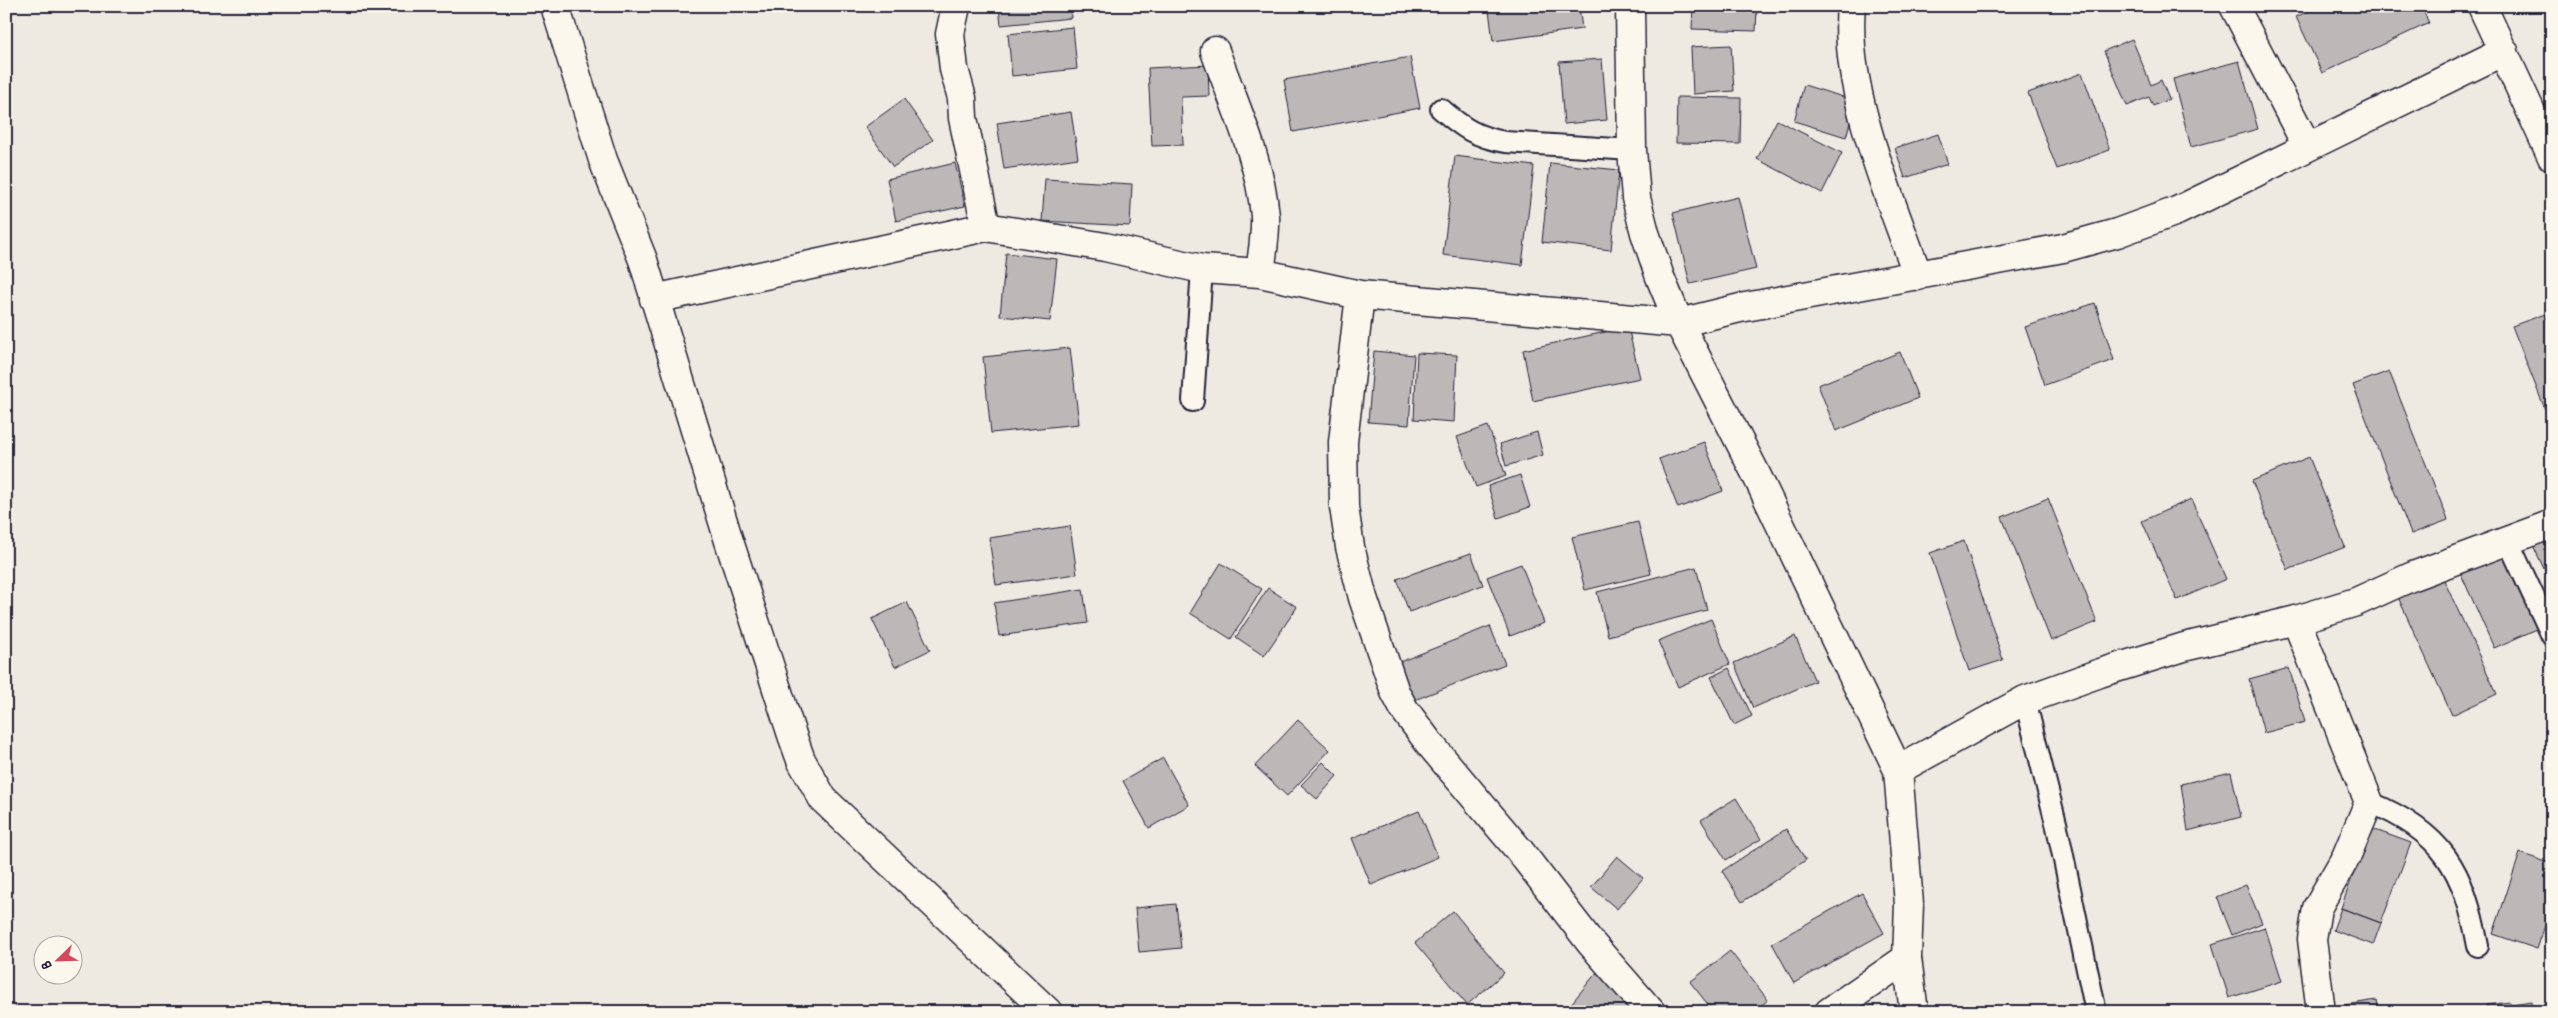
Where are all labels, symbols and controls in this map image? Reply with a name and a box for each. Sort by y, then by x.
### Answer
north arrow [32,936,82,986]
text: B [35,958,56,972]

